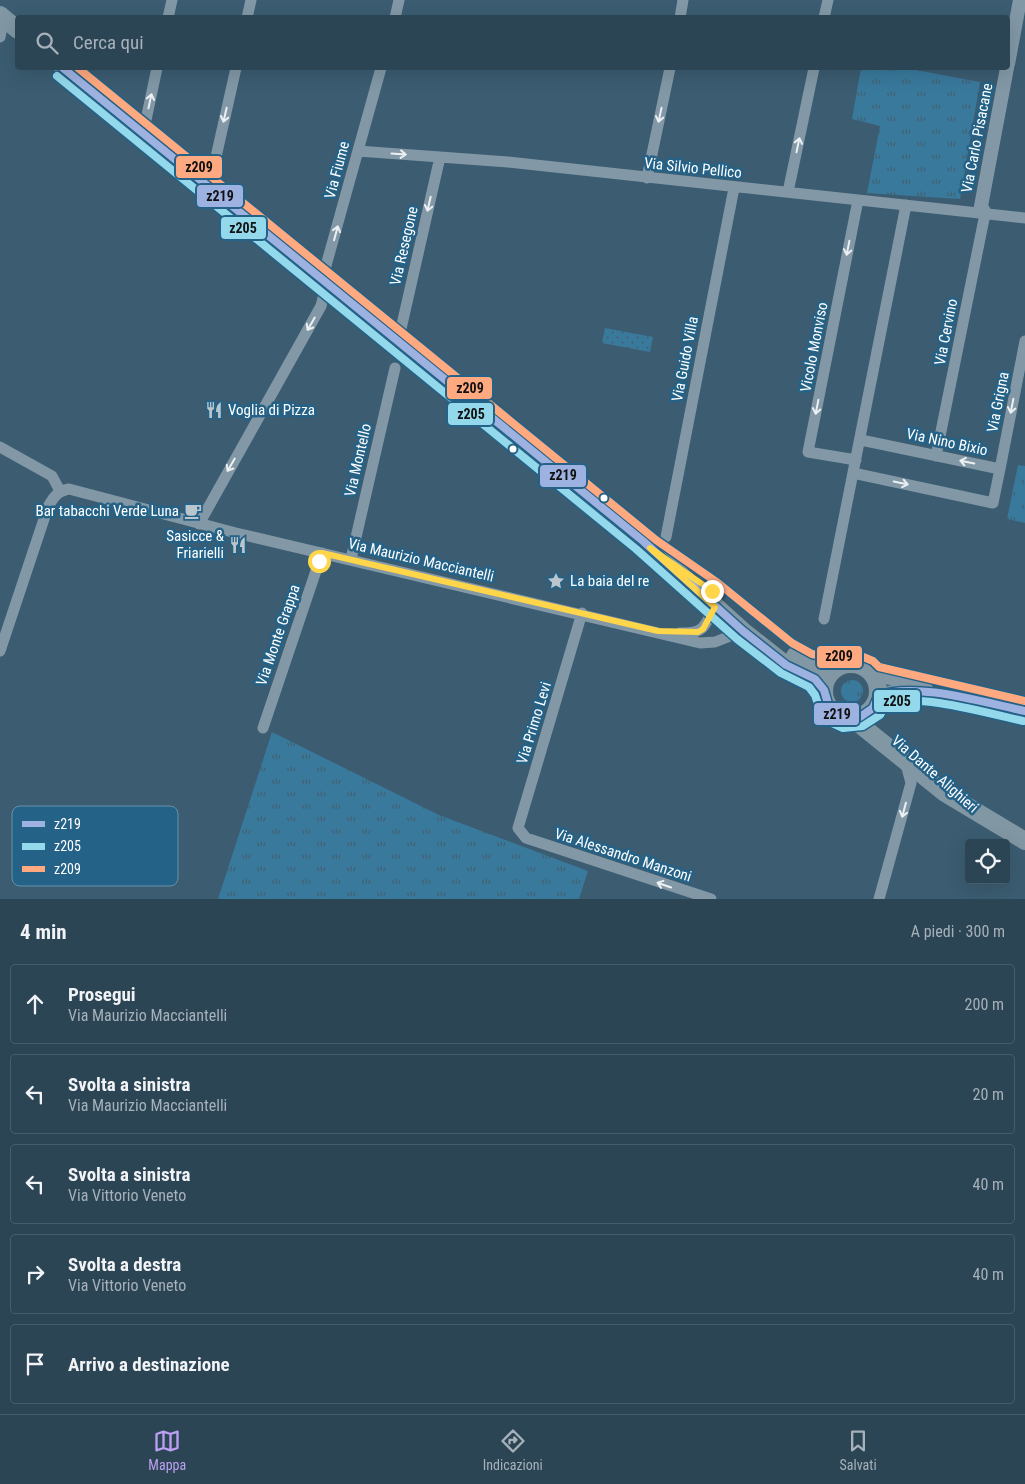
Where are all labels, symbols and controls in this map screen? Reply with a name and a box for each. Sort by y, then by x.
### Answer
search box [15,15,1010,70]
icon: search [33,29,61,57]
text: Cerca qui [73,31,144,54]
street label: Via Carlo Pisacane [958,82,996,194]
one-way arrow [146,93,155,109]
one-way arrow [220,107,229,123]
one-way arrow [654,107,664,123]
one-way arrow [794,137,803,153]
street label: Via Fiume [321,139,353,201]
one-way arrow [391,149,407,158]
street label: Via Silvio Pellico [643,154,743,182]
line badge: z209 [175,155,223,179]
text: z209 [185,159,213,175]
line badge: z219 [196,184,244,208]
text: z219 [206,188,234,204]
one-way arrow [424,196,433,212]
street label: Via Resegone [386,205,422,287]
line badge: z205 [220,216,267,240]
text: z205 [229,220,257,236]
one-way arrow [331,225,341,241]
one-way arrow [843,240,853,256]
street label: Via Cervino [931,297,961,367]
street label: Vicolo Monviso [796,301,832,393]
street label: Via Guido Villa [668,315,702,403]
one-way arrow [306,317,316,331]
street label: Via Grigna [983,370,1013,434]
line badge: z209 [446,376,493,400]
text: z209 [456,380,484,396]
one-way arrow [1007,398,1016,414]
one-way arrow [812,399,821,415]
restaurant icon: Voglia di Pizza [204,400,224,420]
place label: Voglia di Pizza [228,401,315,419]
line badge: z205 [447,402,494,426]
text: z205 [457,406,485,422]
street label: Via Montello [341,422,375,498]
street label: Via Nino Bixio [905,425,989,459]
unlabelled marker [508,444,518,454]
one-way arrow [959,457,975,466]
one-way arrow [225,458,235,472]
line badge: z219 [539,464,587,488]
text: z219 [549,467,577,483]
one-way arrow [892,479,908,489]
unlabelled marker [599,493,609,503]
cafe icon: Bar tabacchi Verde Luna [183,501,203,521]
place label: Bar tabacchi Verde Luna [35,502,179,520]
place label: Sasicce & Friarielli [166,527,225,562]
street label: Via Maurizio Macciantelli [346,534,496,586]
restaurant icon: Sasicce & Friarielli [228,535,248,555]
route start [308,550,331,573]
place icon: La baia del re [546,571,566,591]
place label: La baia del re [570,572,649,590]
route end [701,580,724,603]
street label: Via Monte Grappa [252,582,304,688]
line badge: z209 [816,645,863,669]
text: z209 [825,648,853,664]
street label: Via Primo Levi [513,680,555,766]
line badge: z205 [873,689,921,713]
text: z205 [883,693,911,709]
line badge: z219 [813,702,860,726]
text: z219 [823,706,851,722]
street label: Via Dante Alighieri [888,731,982,817]
one-way arrow [899,801,908,817]
legend [12,806,178,886]
text: z219 [54,816,81,832]
street label: Via Alessandro Manzoni [552,824,694,886]
text: z205 [54,838,81,854]
map controls [965,839,1010,884]
button: locate [965,839,1010,884]
text: z209 [54,861,81,877]
one-way arrow [657,880,672,889]
text: 4 min [20,920,67,944]
text: A piedi · 300 m [911,922,1005,941]
text: Prosegui [68,983,136,1006]
icon: ahead [21,990,49,1018]
text: 200 m [965,995,1004,1014]
text: Via Maurizio Macciantelli [68,1006,227,1025]
text: Svolta a sinistra [68,1073,190,1096]
icon: left [21,1080,49,1108]
text: 20 m [972,1085,1004,1104]
text: Via Maurizio Macciantelli [68,1096,227,1115]
text: Svolta a sinistra [68,1163,190,1186]
icon: left [21,1170,49,1198]
text: 40 m [972,1175,1004,1194]
text: Via Vittorio Veneto [68,1186,186,1205]
text: Svolta a destra [68,1253,181,1276]
icon: right [21,1260,49,1288]
text: 40 m [972,1265,1004,1284]
text: Via Vittorio Veneto [68,1276,186,1295]
icon: arrive [21,1350,49,1378]
text: Arrivo a destinazione [68,1353,230,1376]
tab: Mappa [148,1427,186,1473]
tab: Indicazioni [483,1427,543,1473]
tab: Salvati [840,1427,877,1473]

